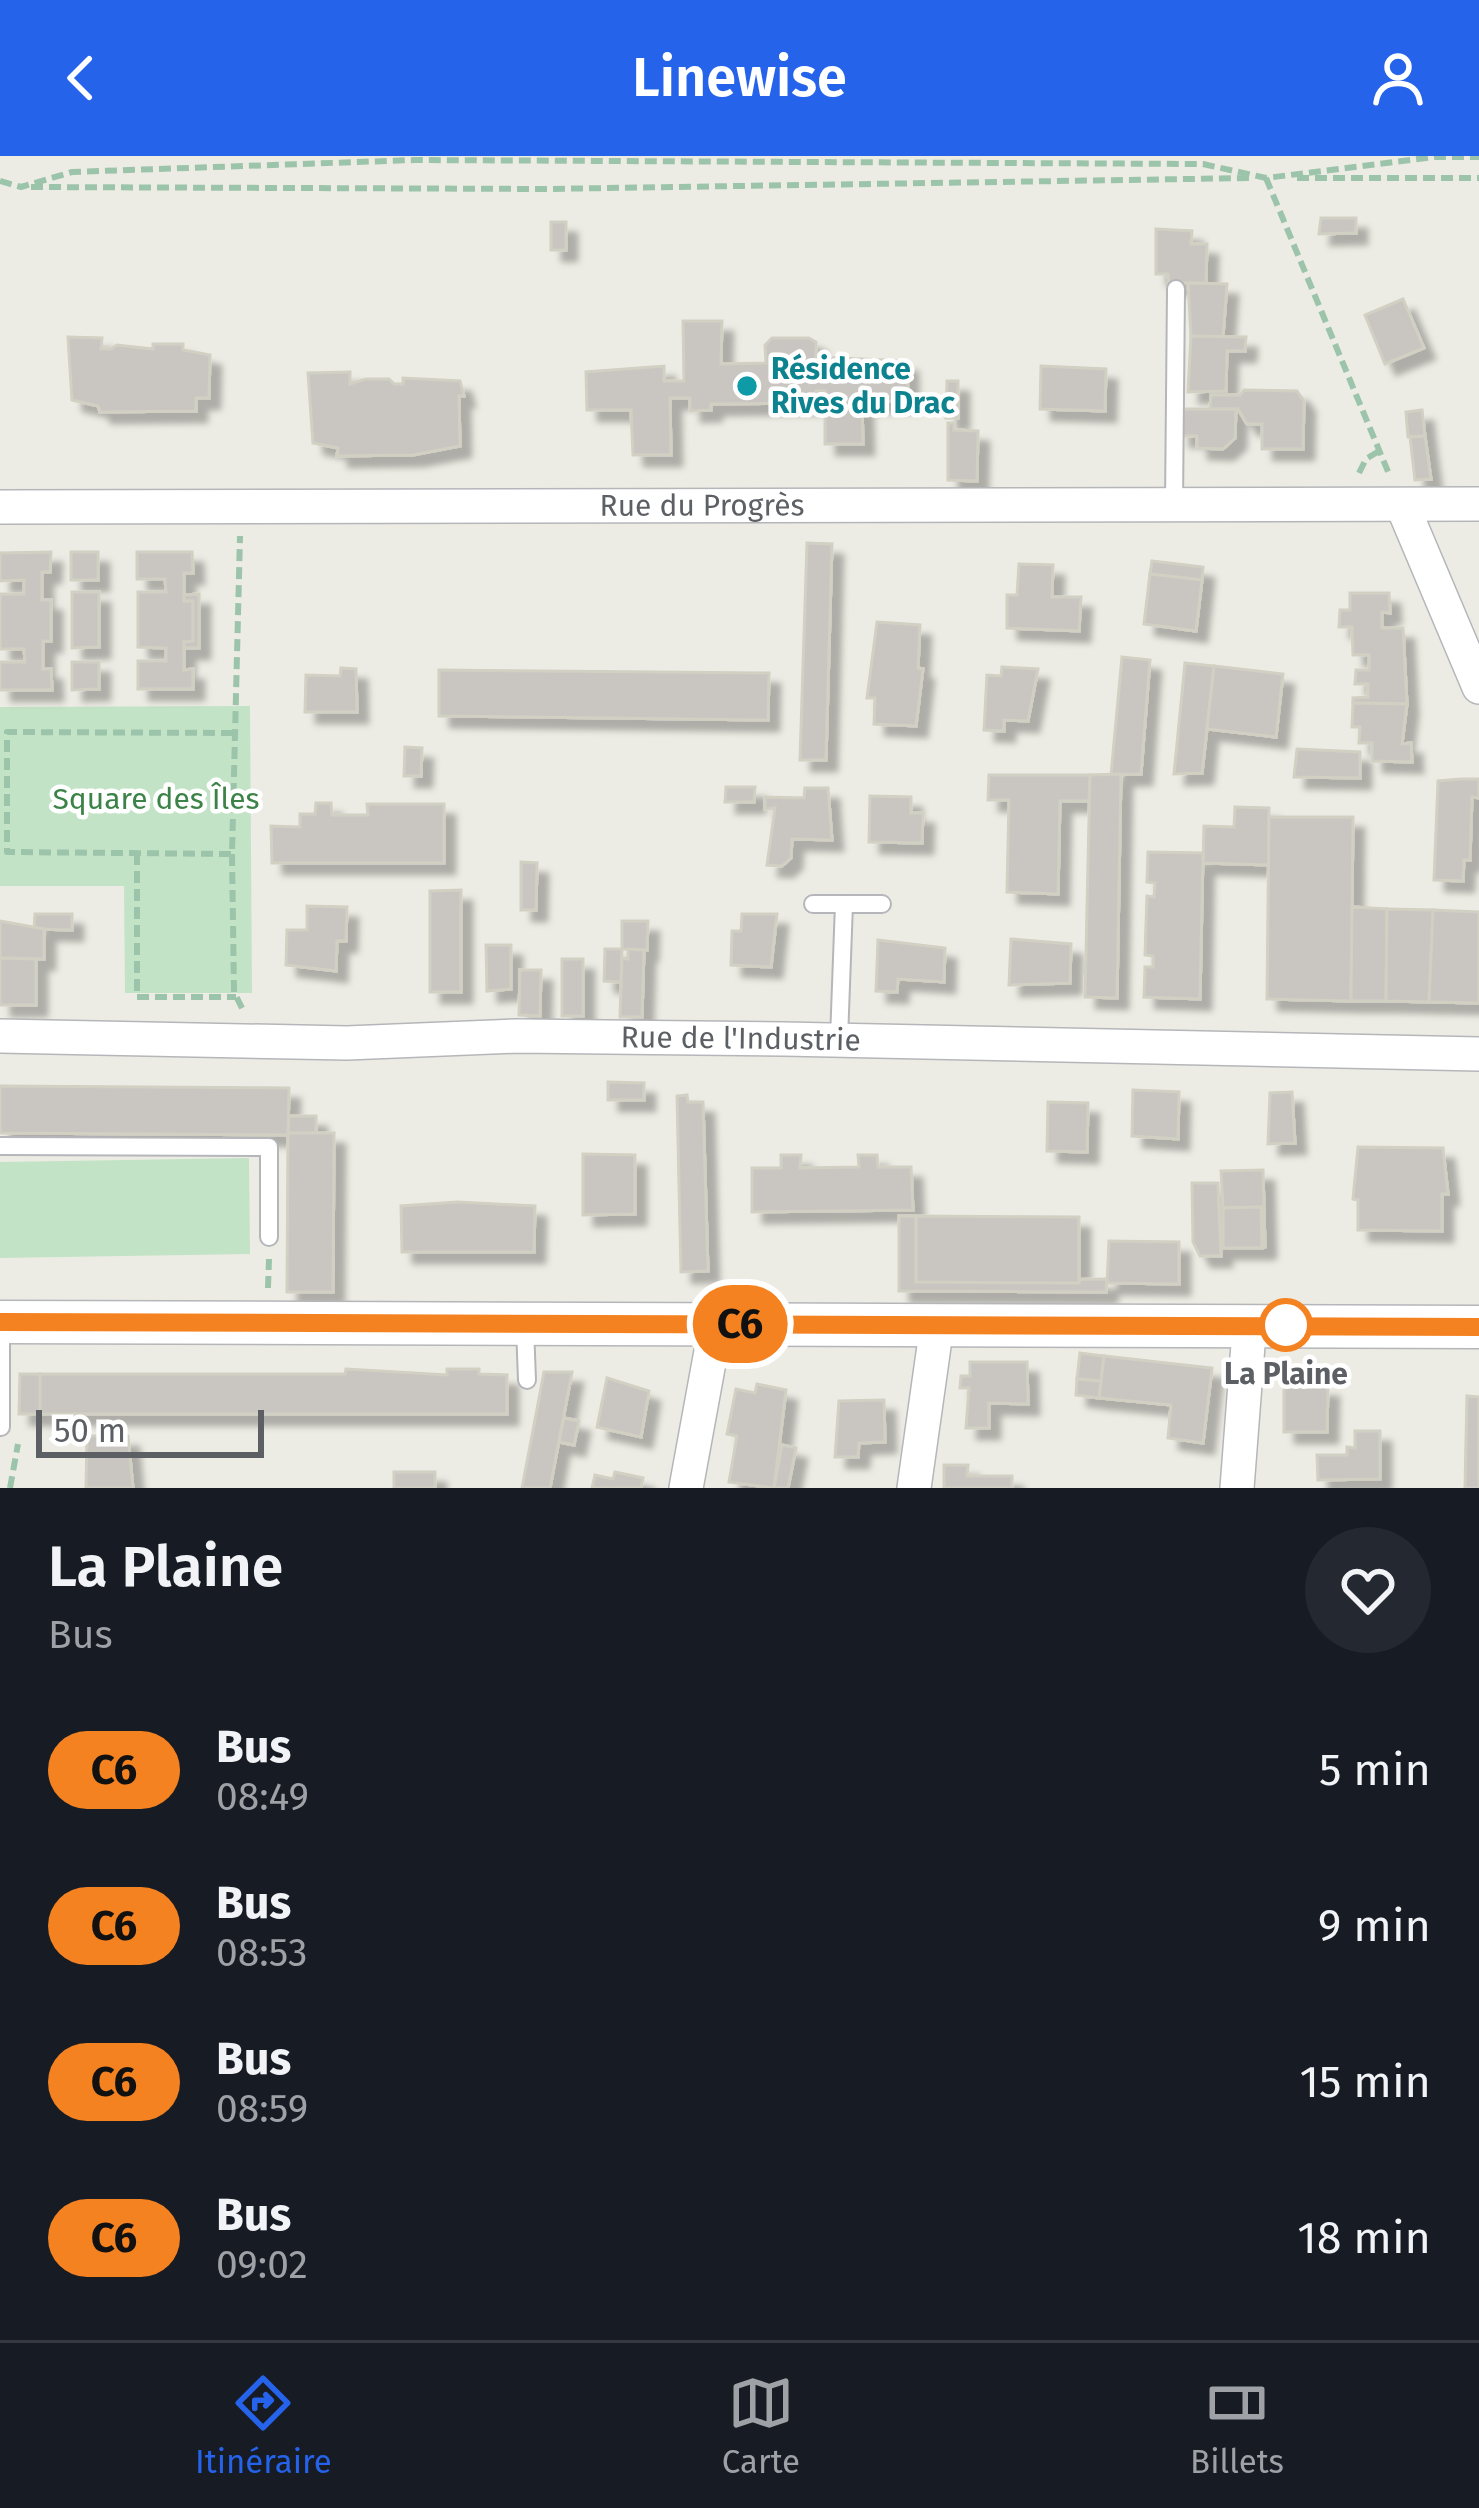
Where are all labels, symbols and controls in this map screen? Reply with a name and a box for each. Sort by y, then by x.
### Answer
icon: back [48,45,114,111]
icon: person [1365,45,1431,111]
text: Linewise [632,46,847,110]
place label: Résidence Rives du Drac [771,351,955,421]
marker: Résidence Rives du Drac [734,373,760,399]
street label: Rue du Progrès [599,487,805,524]
park label: Square des Îles [52,781,260,817]
street label: Rue de l'Industrie [620,1019,861,1059]
line badge: C6 [686,1285,794,1363]
text: C6 [717,1299,763,1349]
marker: La Plaine [1261,1300,1311,1350]
place label: La Plaine [1224,1356,1348,1392]
scale bar [36,1404,264,1457]
text: 50 m [54,1411,126,1451]
button: heart [1305,1527,1431,1653]
text: La Plaine [48,1533,283,1601]
text: Bus [48,1612,113,1658]
text: Bus [216,1720,291,1774]
text: 5 min [1319,1743,1431,1797]
text: C6 [91,1745,137,1795]
text: 08:49 [216,1774,309,1820]
text: Bus [216,1876,291,1930]
text: 9 min [1318,1899,1431,1953]
text: C6 [91,1901,137,1951]
text: 08:53 [216,1930,308,1976]
text: Bus [216,2032,291,2086]
text: 15 min [1299,2055,1431,2109]
text: C6 [91,2057,137,2107]
text: 08:59 [216,2086,308,2132]
text: Bus [216,2188,291,2242]
text: 18 min [1297,2211,1431,2265]
text: C6 [91,2213,137,2263]
text: 09:02 [216,2242,308,2288]
tab: Itinéraire [195,2370,332,2482]
tab: Carte [722,2370,800,2482]
tab: Billets [1190,2370,1284,2482]

